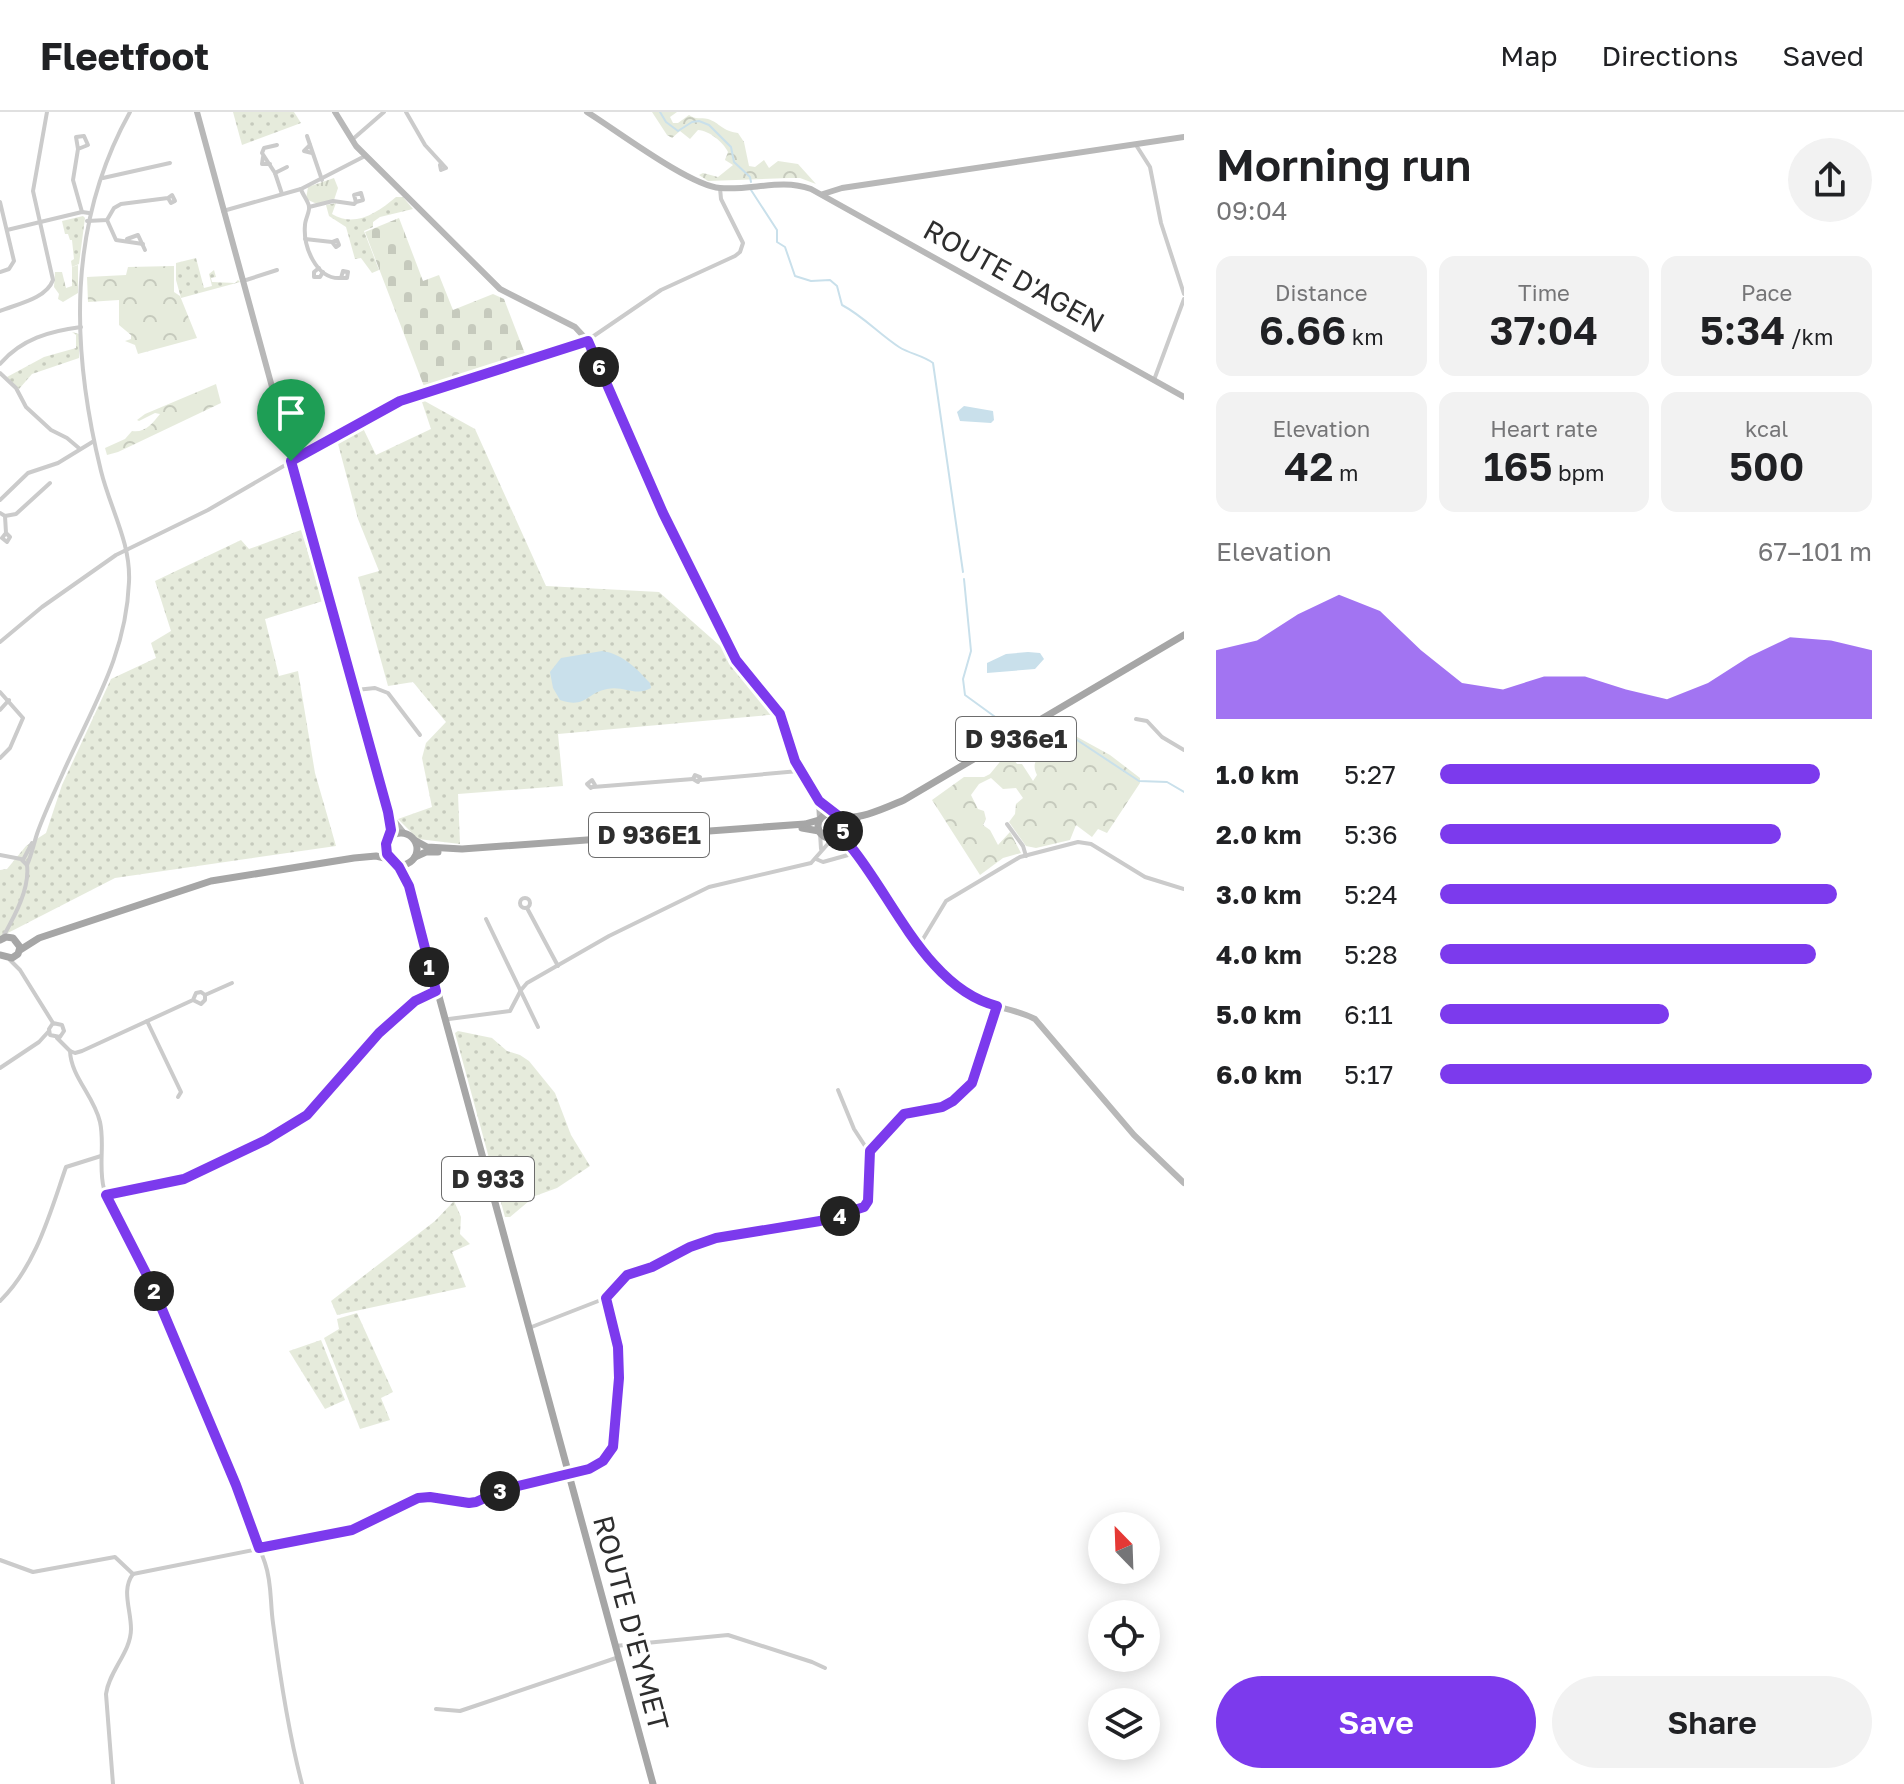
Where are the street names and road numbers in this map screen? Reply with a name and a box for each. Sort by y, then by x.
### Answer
street label: ROUTE D'AGEN [918,212,1110,339]
road number: D 936e1 [956,717,1076,761]
road number: D 936E1 [589,813,709,857]
road number: D 933 [442,1157,534,1201]
street label: ROUTE D'EYMET [587,1512,676,1734]

